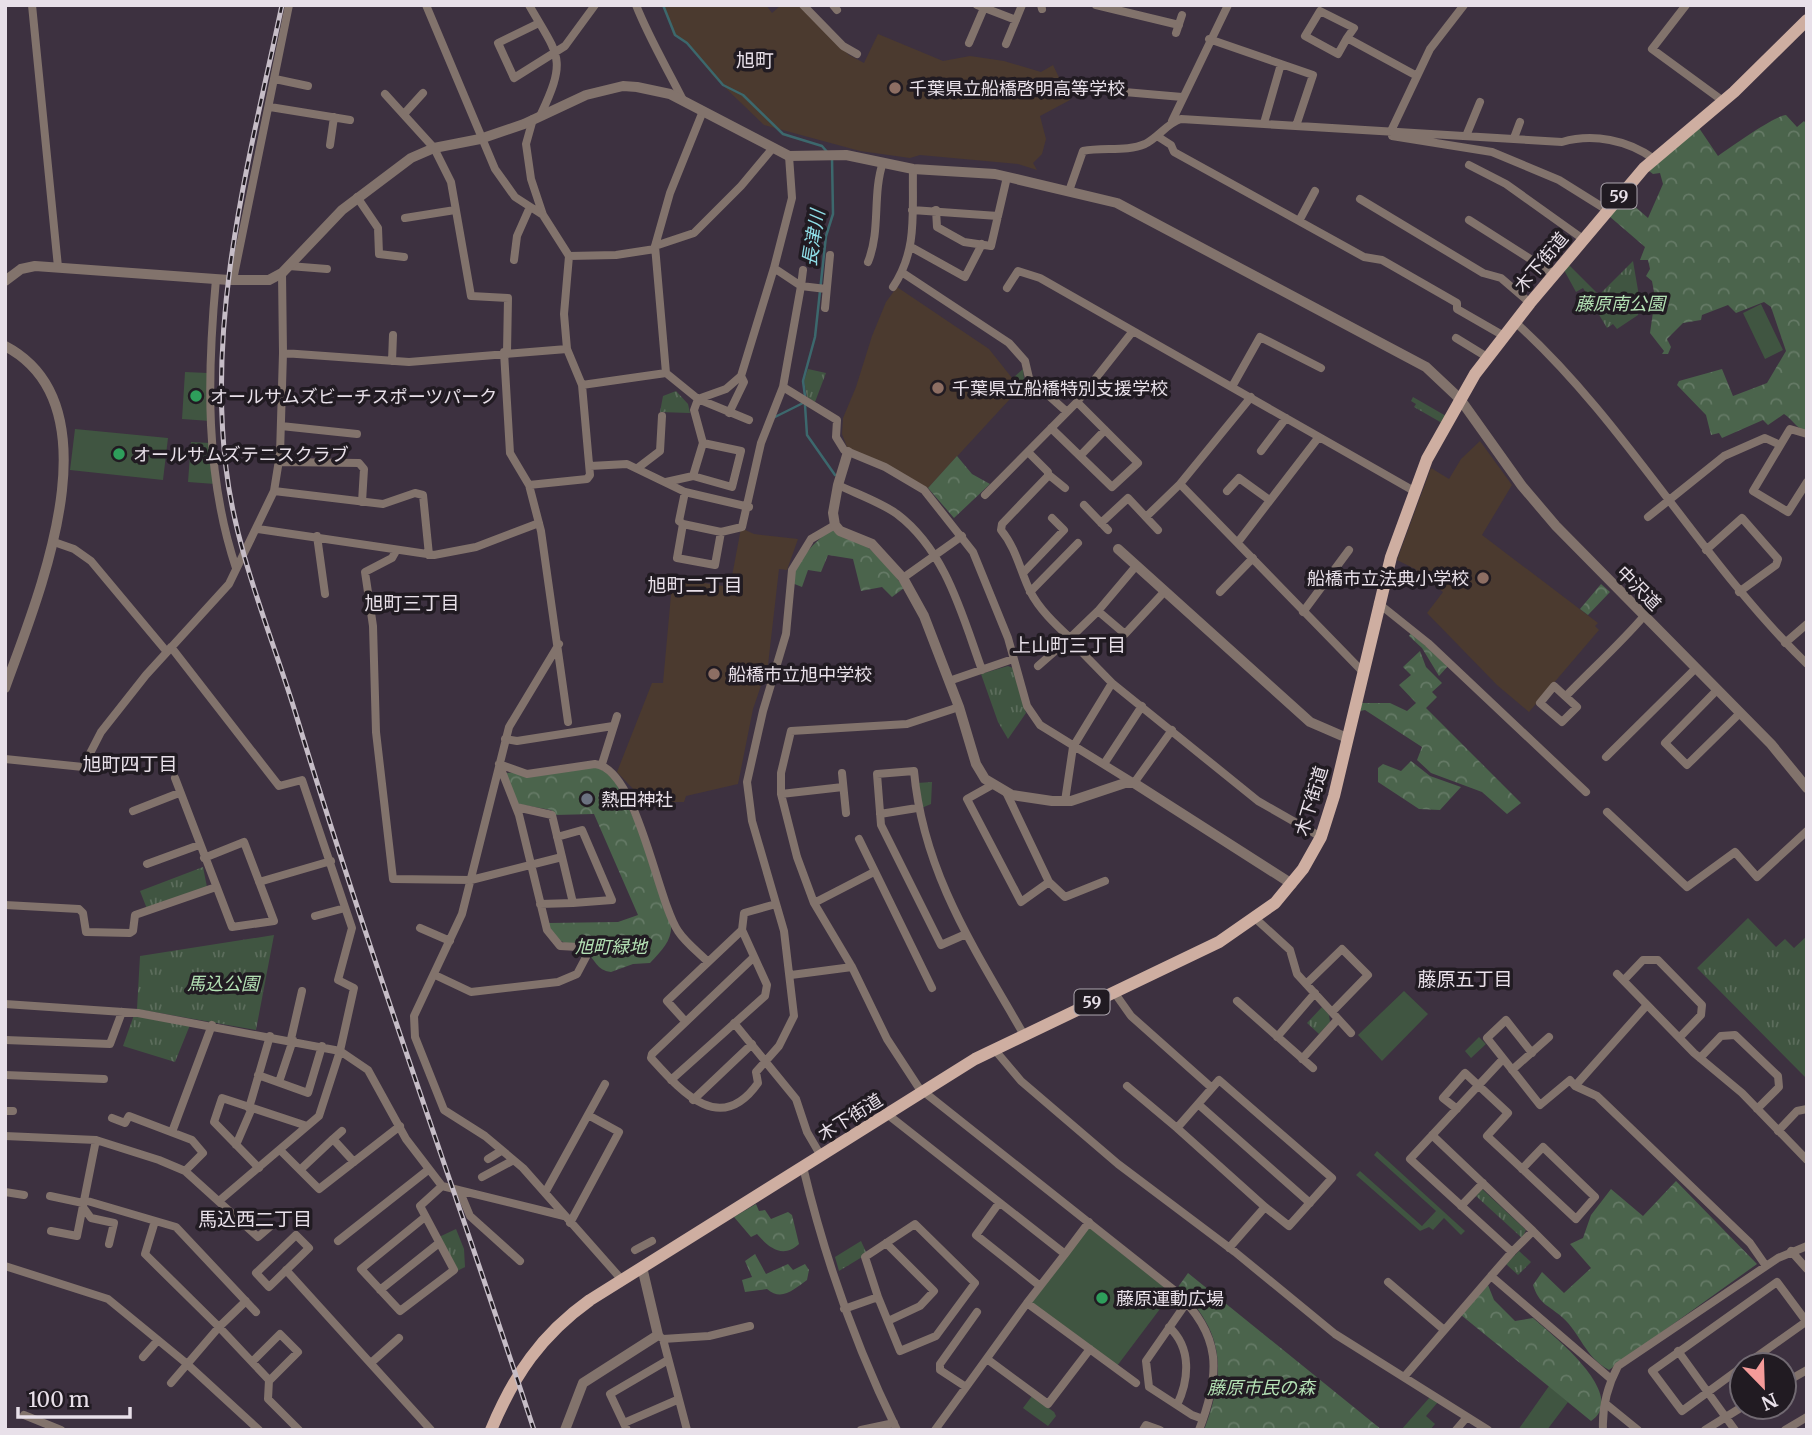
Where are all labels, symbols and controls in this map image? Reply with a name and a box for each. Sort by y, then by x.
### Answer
district label: 旭町 [736,48,774,72]
place label: 千葉県立船橋啓明高等学校 [909,77,1125,100]
marker: 千葉県立船橋啓明高等学校 [887,80,903,96]
road number: 59 [1602,184,1636,208]
water label: 長津川 [797,206,830,268]
street label: 木下街道 [1509,227,1573,297]
park label: 藤原南公園 [1575,292,1668,315]
place label: 千葉県立船橋特別支援学校 [952,377,1168,400]
marker: 千葉県立船橋特別支援学校 [930,380,946,396]
place label: オールサムズビーチスポーツパーク [210,385,497,408]
marker: オールサムズビーチスポーツパーク [188,388,204,404]
place label: オールサムズテニスクラブ [133,443,349,466]
marker: オールサムズテニスクラブ [111,446,127,462]
street label: 中沢道 [1612,561,1666,615]
place label: 船橋市立法典小学校 [1307,567,1469,590]
marker: 船橋市立法典小学校 [1475,570,1491,586]
district label: 旭町二丁目 [647,573,743,597]
district label: 旭町三丁目 [364,591,460,615]
district label: 上山町三丁目 [1012,633,1126,657]
place label: 船橋市立旭中学校 [728,663,872,686]
marker: 船橋市立旭中学校 [706,666,722,682]
district label: 旭町四丁目 [82,752,178,776]
street label: 木下街道 [1289,763,1333,839]
place label: 熱田神社 [601,788,673,811]
marker: 熱田神社 [579,791,595,807]
park label: 旭町緑地 [575,935,649,958]
district label: 藤原五丁目 [1417,967,1513,991]
park label: 馬込公園 [187,972,262,995]
road number: 59 [1074,990,1110,1014]
street label: 木下街道 [813,1088,887,1146]
district label: 馬込西二丁目 [198,1207,312,1231]
place label: 藤原運動広場 [1116,1287,1224,1310]
marker: 藤原運動広場 [1094,1290,1110,1306]
north arrow [1728,1351,1798,1421]
scale bar [18,1376,130,1420]
park label: 藤原市民の森 [1207,1376,1317,1399]
text: 100 m [28,1386,90,1413]
text: N [1758,1388,1781,1416]

